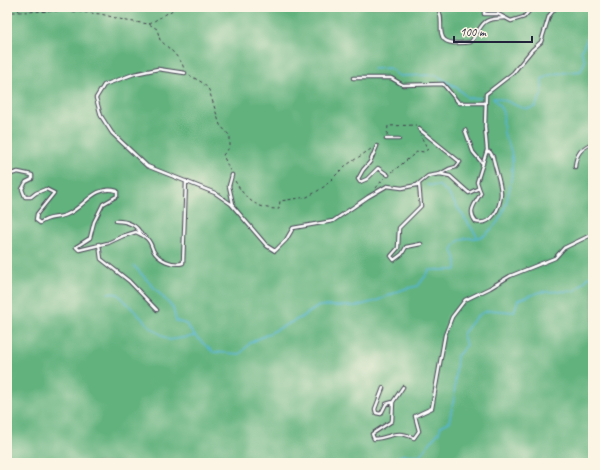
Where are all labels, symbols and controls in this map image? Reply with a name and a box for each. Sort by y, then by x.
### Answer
scale bar [454,18,532,44]
text: 100 m [460,24,487,40]

